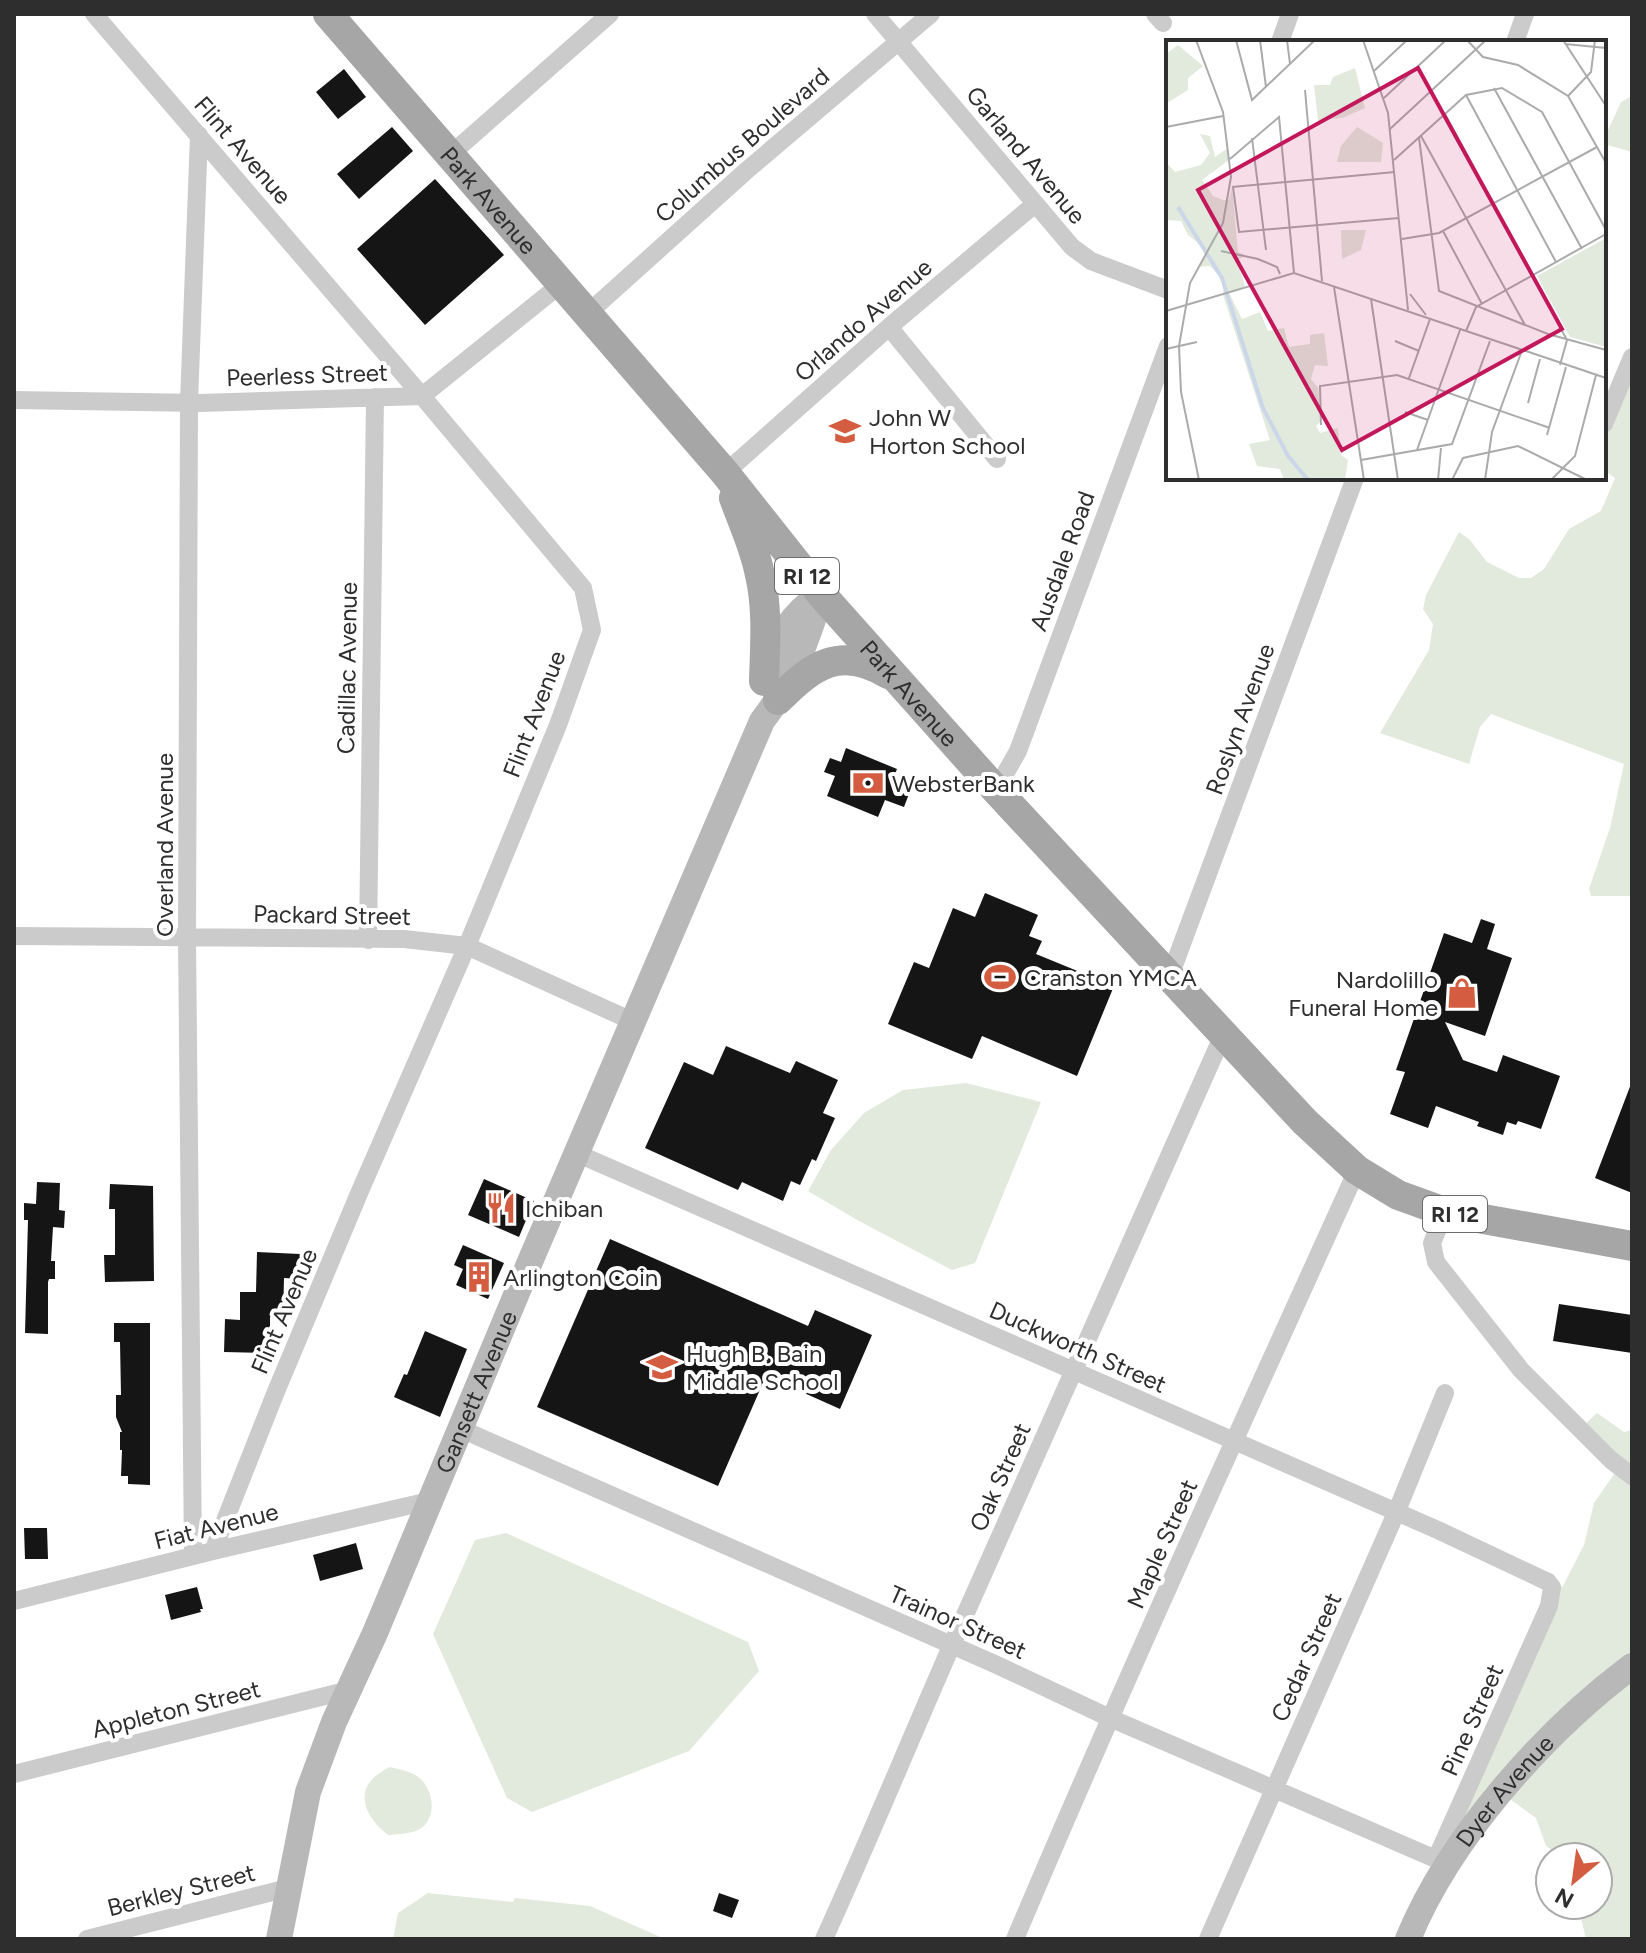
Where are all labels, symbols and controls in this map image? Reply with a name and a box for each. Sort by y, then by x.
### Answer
inset map [1166,40,1606,480]
street label: Columbus Boulevard [649,61,835,229]
street label: Garland Avenue [960,80,1092,230]
street label: Flint Avenue [188,90,298,210]
street label: Park Avenue [435,140,543,260]
street label: Orlando Avenue [788,252,938,388]
street label: Peerless Street [226,358,388,392]
place label: John W Horton School [869,403,1026,460]
school or university icon: John W Horton School [828,414,862,448]
street label: Ausdale Road [1023,487,1101,635]
road number: RI 12 [775,558,839,594]
street label: Cadillac Avenue [331,582,363,754]
street label: Park Avenue [854,634,964,752]
street label: Roslyn Avenue [1199,640,1281,798]
street label: Flint Avenue [497,647,571,781]
street label: Overland Avenue [150,753,179,937]
bank icon: WebsterBank [851,766,885,800]
place label: WebsterBank [892,769,1035,798]
street label: Packard Street [253,899,411,931]
sports icon: Cranston YMCA [983,960,1017,994]
place label: Cranston YMCA [1024,963,1198,992]
place label: Nardolillo Funeral Home [1288,965,1438,1022]
shop icon: Nardolillo Funeral Home [1445,976,1479,1010]
restaurant icon: Ichiban [484,1191,518,1225]
place label: Ichiban [525,1194,603,1223]
road number: RI 12 [1423,1196,1487,1232]
street label: Flint Avenue [245,1244,323,1378]
building icon: Arlington Coin [462,1260,496,1294]
place label: Arlington Coin [503,1263,658,1292]
street label: Duckworth Street [985,1295,1171,1399]
street label: Gansett Avenue [429,1306,523,1477]
place label: Hugh B. Bain Middle School [686,1339,839,1396]
school or university icon: Hugh B. Bain Middle School [645,1350,679,1384]
street label: Oak Street [963,1418,1037,1536]
street label: Maple Street [1121,1475,1203,1613]
street label: Fiat Avenue [151,1497,281,1555]
street label: Trainor Street [885,1579,1031,1665]
street label: Cedar Street [1265,1588,1347,1726]
street label: Pine Street [1435,1660,1509,1780]
street label: Appleton Street [89,1674,263,1744]
street label: Dyer Avenue [1449,1728,1559,1852]
north arrow [1534,1841,1614,1921]
street label: Berkley Street [104,1858,258,1922]
text: N [1551,1882,1579,1914]

